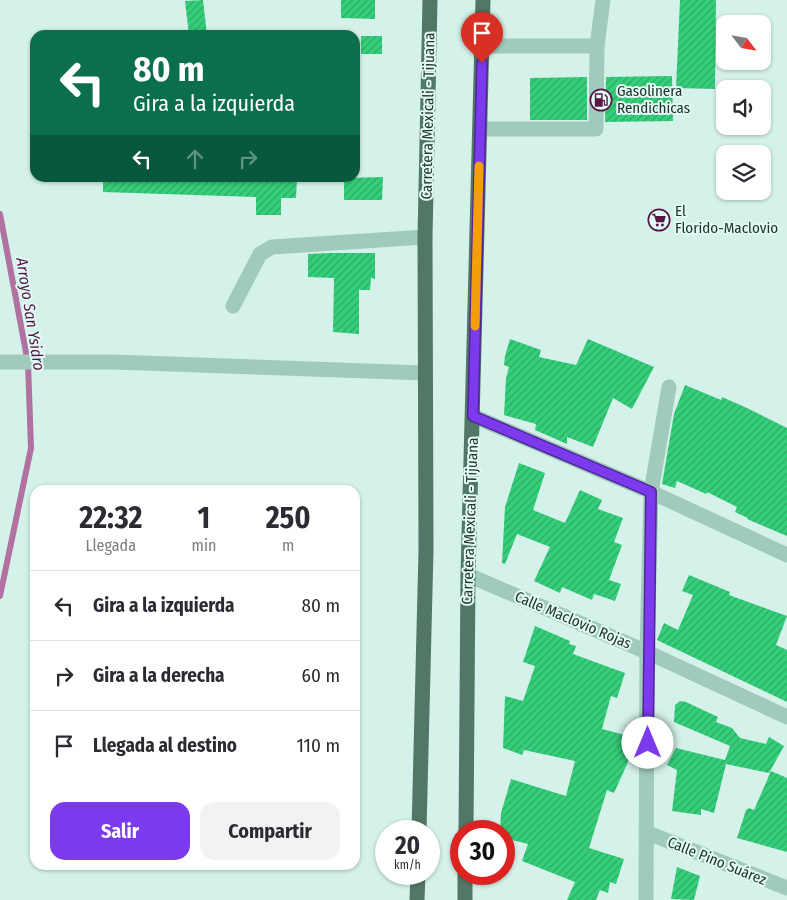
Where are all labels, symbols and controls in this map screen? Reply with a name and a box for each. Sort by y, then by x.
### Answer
pin [461,12,503,63]
north arrow [716,15,771,70]
map controls [716,15,771,200]
icon: arrive [468,19,496,47]
street label: Carretera Mexicali - Tijuana [418,32,438,200]
text: 80 m [133,48,205,90]
icon: left [50,50,115,115]
button: sound [716,80,771,135]
place label: Gasolinera Rendichicas [617,82,690,117]
fuel station icon: Gasolinera Rendichicas [589,88,613,112]
text: Gira a la izquierda [133,90,295,117]
icon: left [128,145,156,173]
icon: ahead [181,145,209,173]
icon: right [234,145,262,173]
button: layers [716,145,771,200]
place label: El Florido-Maclovio [675,202,778,237]
supermarket icon: El Florido-Maclovio [647,208,671,232]
water label: Arroyo San Ysidro [12,255,49,372]
street label: Carretera Mexicali - Tijuana [458,437,482,605]
text: 22:32 [79,500,142,536]
text: 1 [198,500,210,536]
text: 250 [266,500,311,536]
text: Llegada [86,536,136,555]
text: min [192,536,216,555]
text: m [282,536,294,555]
street label: Calle Maclovio Rojas [512,587,634,653]
icon: left [50,592,78,620]
text: Gira a la izquierda [93,594,235,617]
text: 80 m [302,594,340,617]
icon: right [50,662,78,690]
text: Gira a la derecha [93,664,225,687]
text: 60 m [302,664,340,687]
position arrow [621,716,673,768]
icon: arrive [50,732,78,760]
text: Llegada al destino [93,734,237,757]
text: 110 m [296,734,340,757]
button: Salir [50,802,190,860]
button: Compartir [200,802,340,860]
speed limit sign: 30 [450,820,515,885]
text: 20 [395,831,420,861]
street label: Calle Pino Suárez [665,833,769,889]
text: km/h [394,858,421,872]

